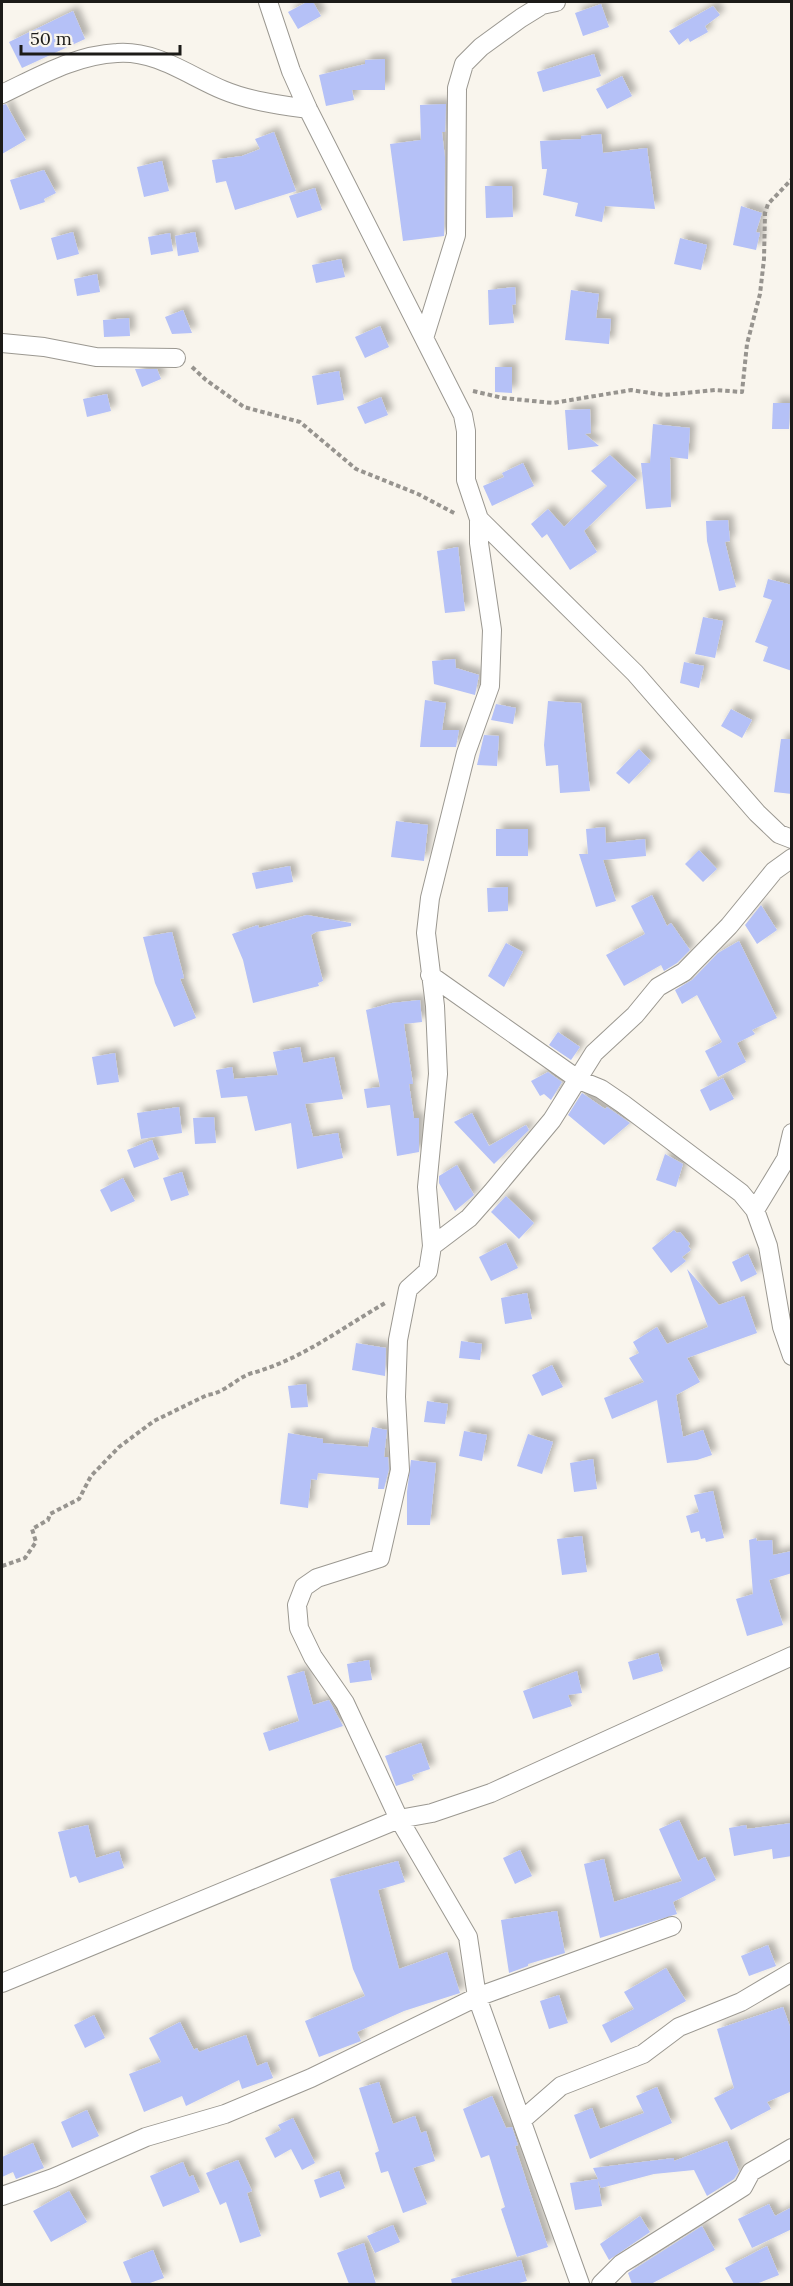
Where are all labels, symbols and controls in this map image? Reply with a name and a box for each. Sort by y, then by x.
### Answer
scale bar [21,18,180,56]
text: 50 m [30,27,72,50]

